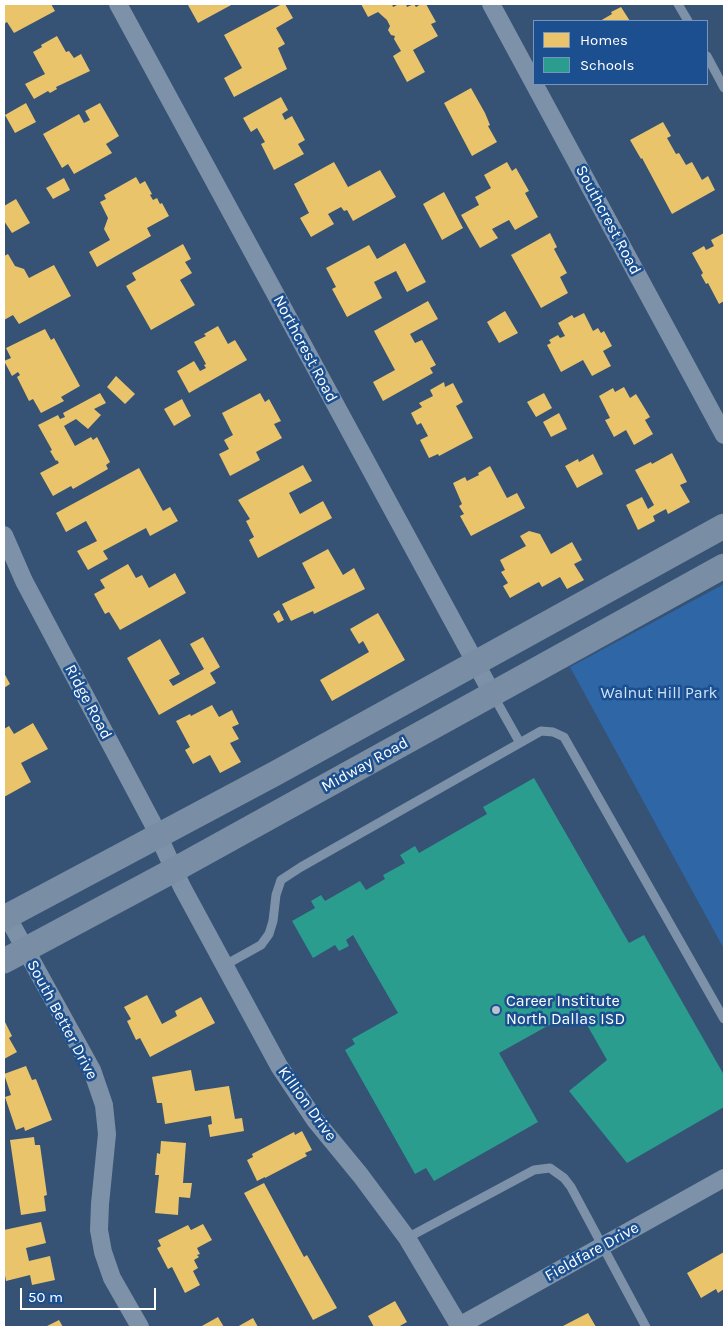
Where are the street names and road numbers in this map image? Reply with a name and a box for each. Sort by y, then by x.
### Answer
street label: Southcrest Road [571,162,645,278]
street label: Northcrest Road [269,292,341,406]
street label: Ridge Road [60,661,116,743]
street label: Midway Road [318,733,412,797]
street label: South Better Drive [22,957,102,1083]
street label: Killion Drive [273,1063,341,1145]
street label: Fieldfare Drive [542,1218,642,1286]

